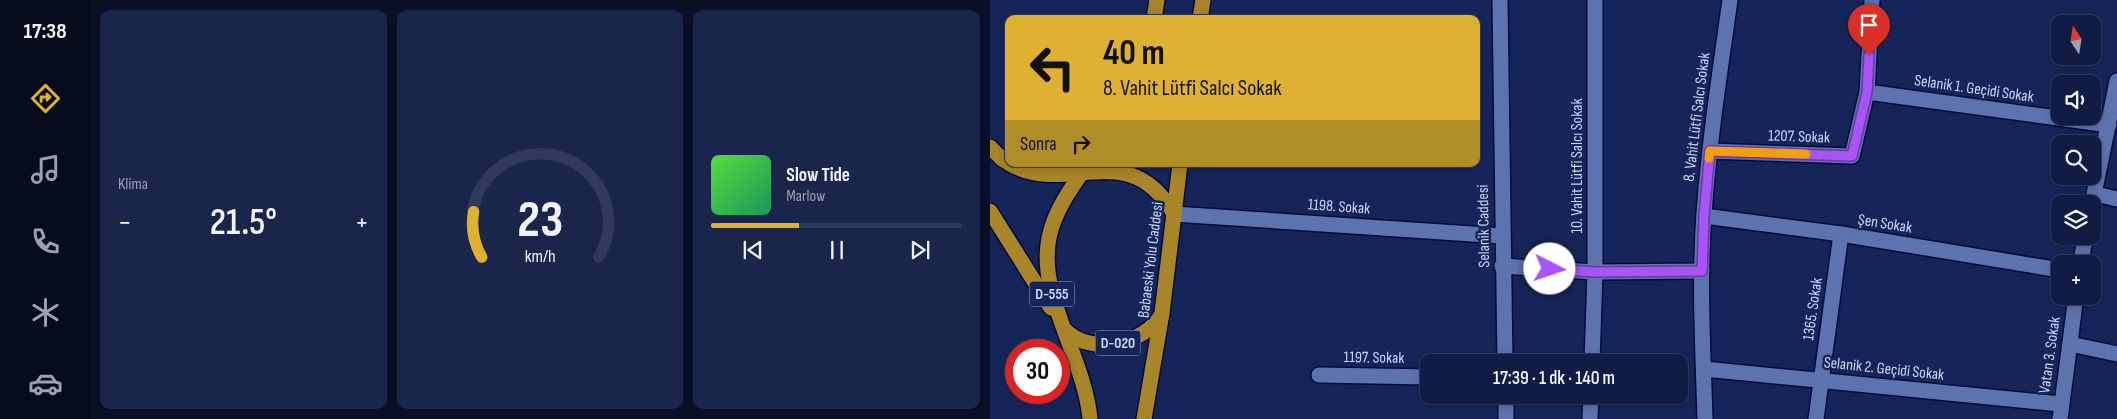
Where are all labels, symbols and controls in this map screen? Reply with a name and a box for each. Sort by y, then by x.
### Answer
pin [1848,4,1890,55]
icon: arrive [1855,11,1883,39]
north arrow [2051,15,2101,65]
map controls [2051,15,2101,305]
text: 17:38 [23,18,67,45]
text: 40 m [1103,32,1165,75]
icon: left [1020,35,1085,100]
street label: 8. Vahit Lütfi Salcı Sokak [1680,51,1714,183]
street label: Selanik 1. Geçidi Sokak [1913,71,2035,107]
text: 8. Vahit Lütfi Salcı Sokak [1103,75,1282,102]
button: sound [2051,75,2101,125]
icon: directions [28,81,63,116]
street label: 10. Vahit Lütfi Salcı Sokak [1568,98,1587,234]
street label: 1207. Sokak [1768,126,1830,148]
icon: right [1067,130,1095,158]
text: Sonra [1020,133,1057,156]
button: search [2051,135,2101,185]
icon: music [28,152,63,187]
text: Slow Tide [786,164,850,187]
text: Klima [118,175,148,194]
street label: Selanik Caddesi [1474,184,1494,268]
text: Marlow [786,187,825,206]
text: 23 [517,189,563,252]
street label: 1198. Sokak [1307,195,1371,219]
button: layers [2051,195,2101,245]
text: 21.5° [210,200,277,245]
street label: Babaeski Yolu Caddesi [1134,201,1168,319]
text: − [118,206,132,239]
text: + [355,206,369,239]
street label: Şen Sokak [1857,210,1913,238]
icon: phone [28,224,63,259]
icon: previous [739,236,767,264]
icon: pause [823,236,851,264]
icon: next [906,236,934,264]
position arrow [1523,242,1575,294]
text: km/h [525,246,555,267]
button: + [2051,255,2101,305]
street label: 1365. Sokak [1799,276,1827,342]
road number: D-555 [1030,282,1074,306]
icon: climate [28,295,63,330]
street label: Vatan 3. Sokak [2035,315,2065,395]
road number: D-020 [1096,330,1140,356]
speed limit sign: 30 [1005,339,1070,404]
street label: 1197. Sokak [1343,348,1405,368]
street label: Selanik 2. Geçidi Sokak [1823,353,1945,385]
icon: car [28,366,63,401]
text: 17:39 · 1 dk · 140 m [1493,367,1615,390]

